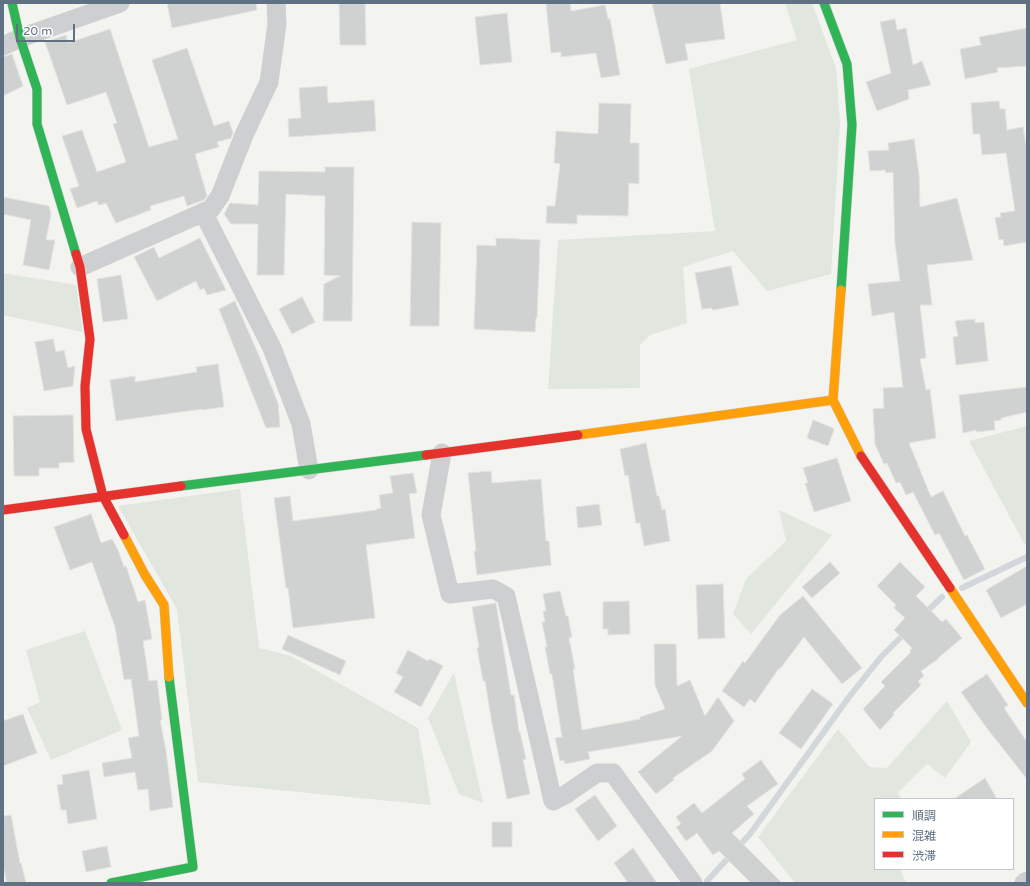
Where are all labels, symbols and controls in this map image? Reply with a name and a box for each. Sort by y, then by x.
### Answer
scale bar [18,16,77,42]
text: 20 m [23,24,52,38]
legend [874,798,1014,870]
text: 順調 [912,809,936,823]
text: 混雑 [912,829,936,843]
text: 渋滞 [912,849,936,863]

